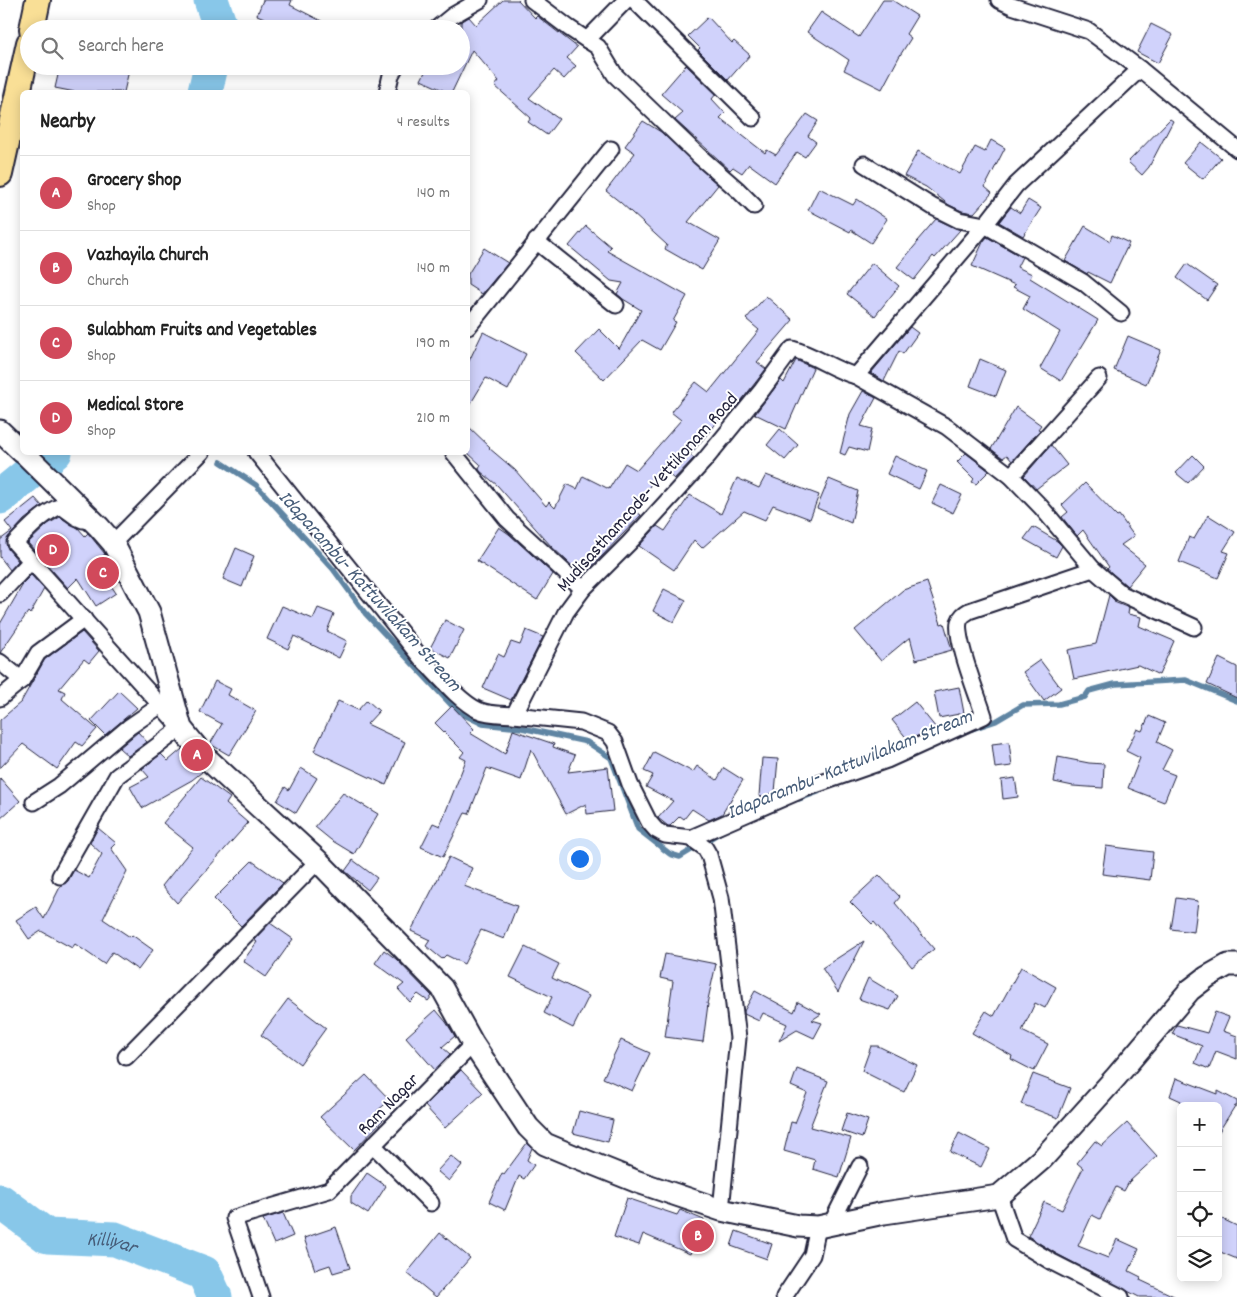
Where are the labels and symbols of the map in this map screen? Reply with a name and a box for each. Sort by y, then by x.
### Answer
street label: Mudisasthamcode- Vettikonam Road [551,388,746,599]
water label: Idaparambu- Kattuvilakam Stream [271,485,467,699]
pin: D [37,531,69,569]
pin: C [87,554,119,592]
water label: Idaparambu- Kattuvilakam Stream [723,704,977,828]
pin: A [181,736,213,774]
your location [567,846,593,872]
street label: Ram Nagar [352,1068,427,1143]
pin: B [682,1217,714,1255]
water label: Killiyar [86,1227,143,1264]

